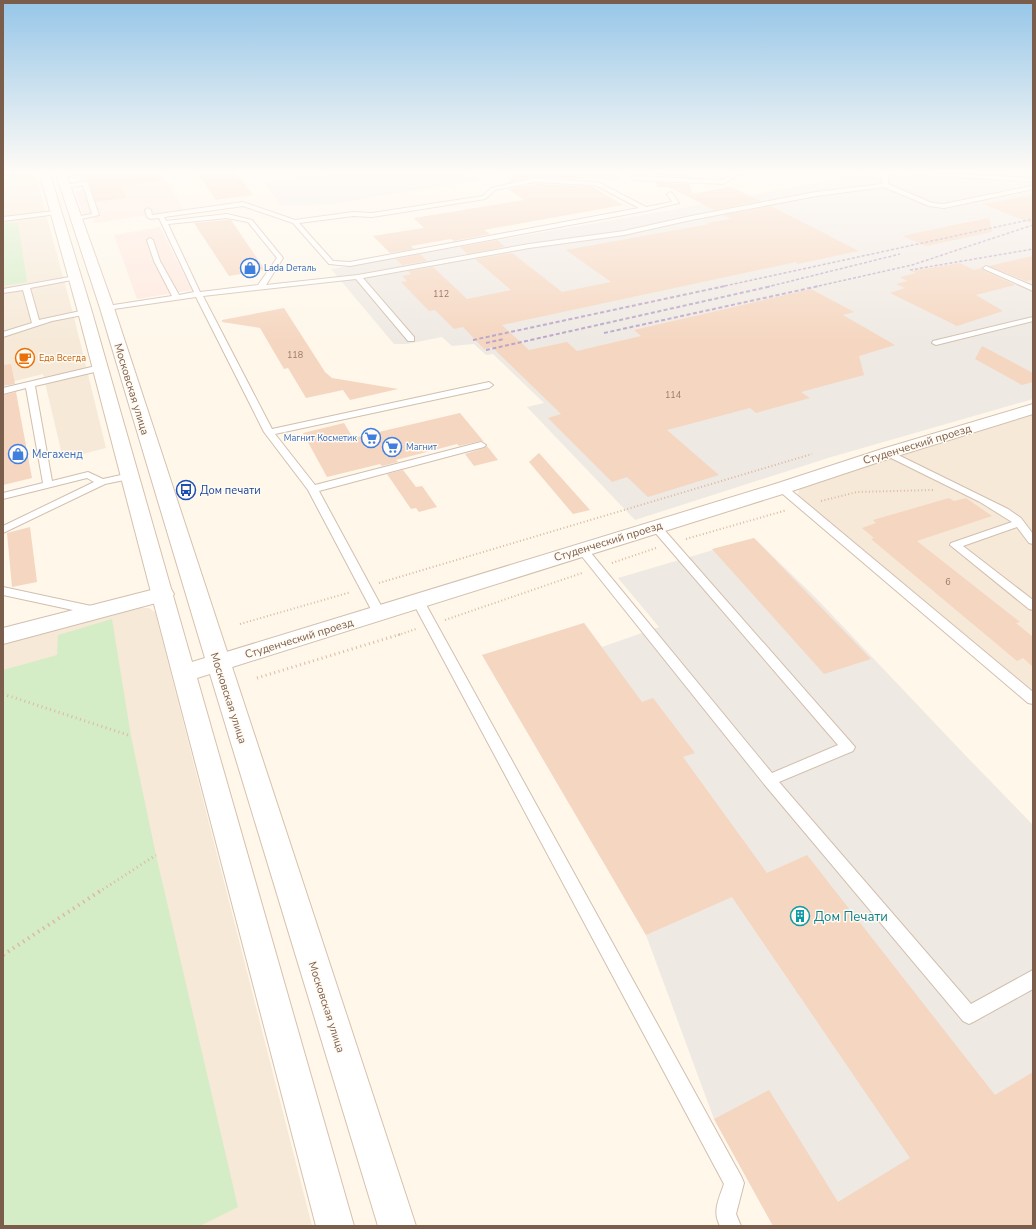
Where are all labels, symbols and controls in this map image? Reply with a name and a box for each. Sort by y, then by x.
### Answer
shop icon: Lada Dеталь [239,257,261,279]
place label: Lada Dеталь [264,262,317,274]
house number: 112 [433,288,449,300]
street label: Московская улица [110,341,153,437]
cafe icon: Еда Всегда [14,347,36,369]
house number: 118 [287,349,303,361]
place label: Еда Всегда [39,352,86,364]
house number: 114 [665,389,682,401]
street label: Студенческий проезд [861,421,974,468]
supermarket icon: Магнит Косметик [360,427,382,449]
place label: Магнит Косметик [284,432,357,444]
supermarket icon: Магнит [381,436,403,458]
place label: Магнит [406,441,437,453]
shop icon: Мегахенд [7,443,29,465]
place label: Мегахенд [32,447,83,462]
bus stop icon: Дом печати [175,479,197,501]
place label: Дом печати [200,483,261,498]
street label: Студенческий проезд [552,518,665,565]
house number: 6 [945,576,951,588]
street label: Студенческий проезд [243,615,356,662]
street label: Московская улица [207,651,250,746]
building icon: Дом Печати [789,905,811,927]
place label: Дом Печати [814,908,888,926]
street label: Московская улица [305,960,348,1055]

